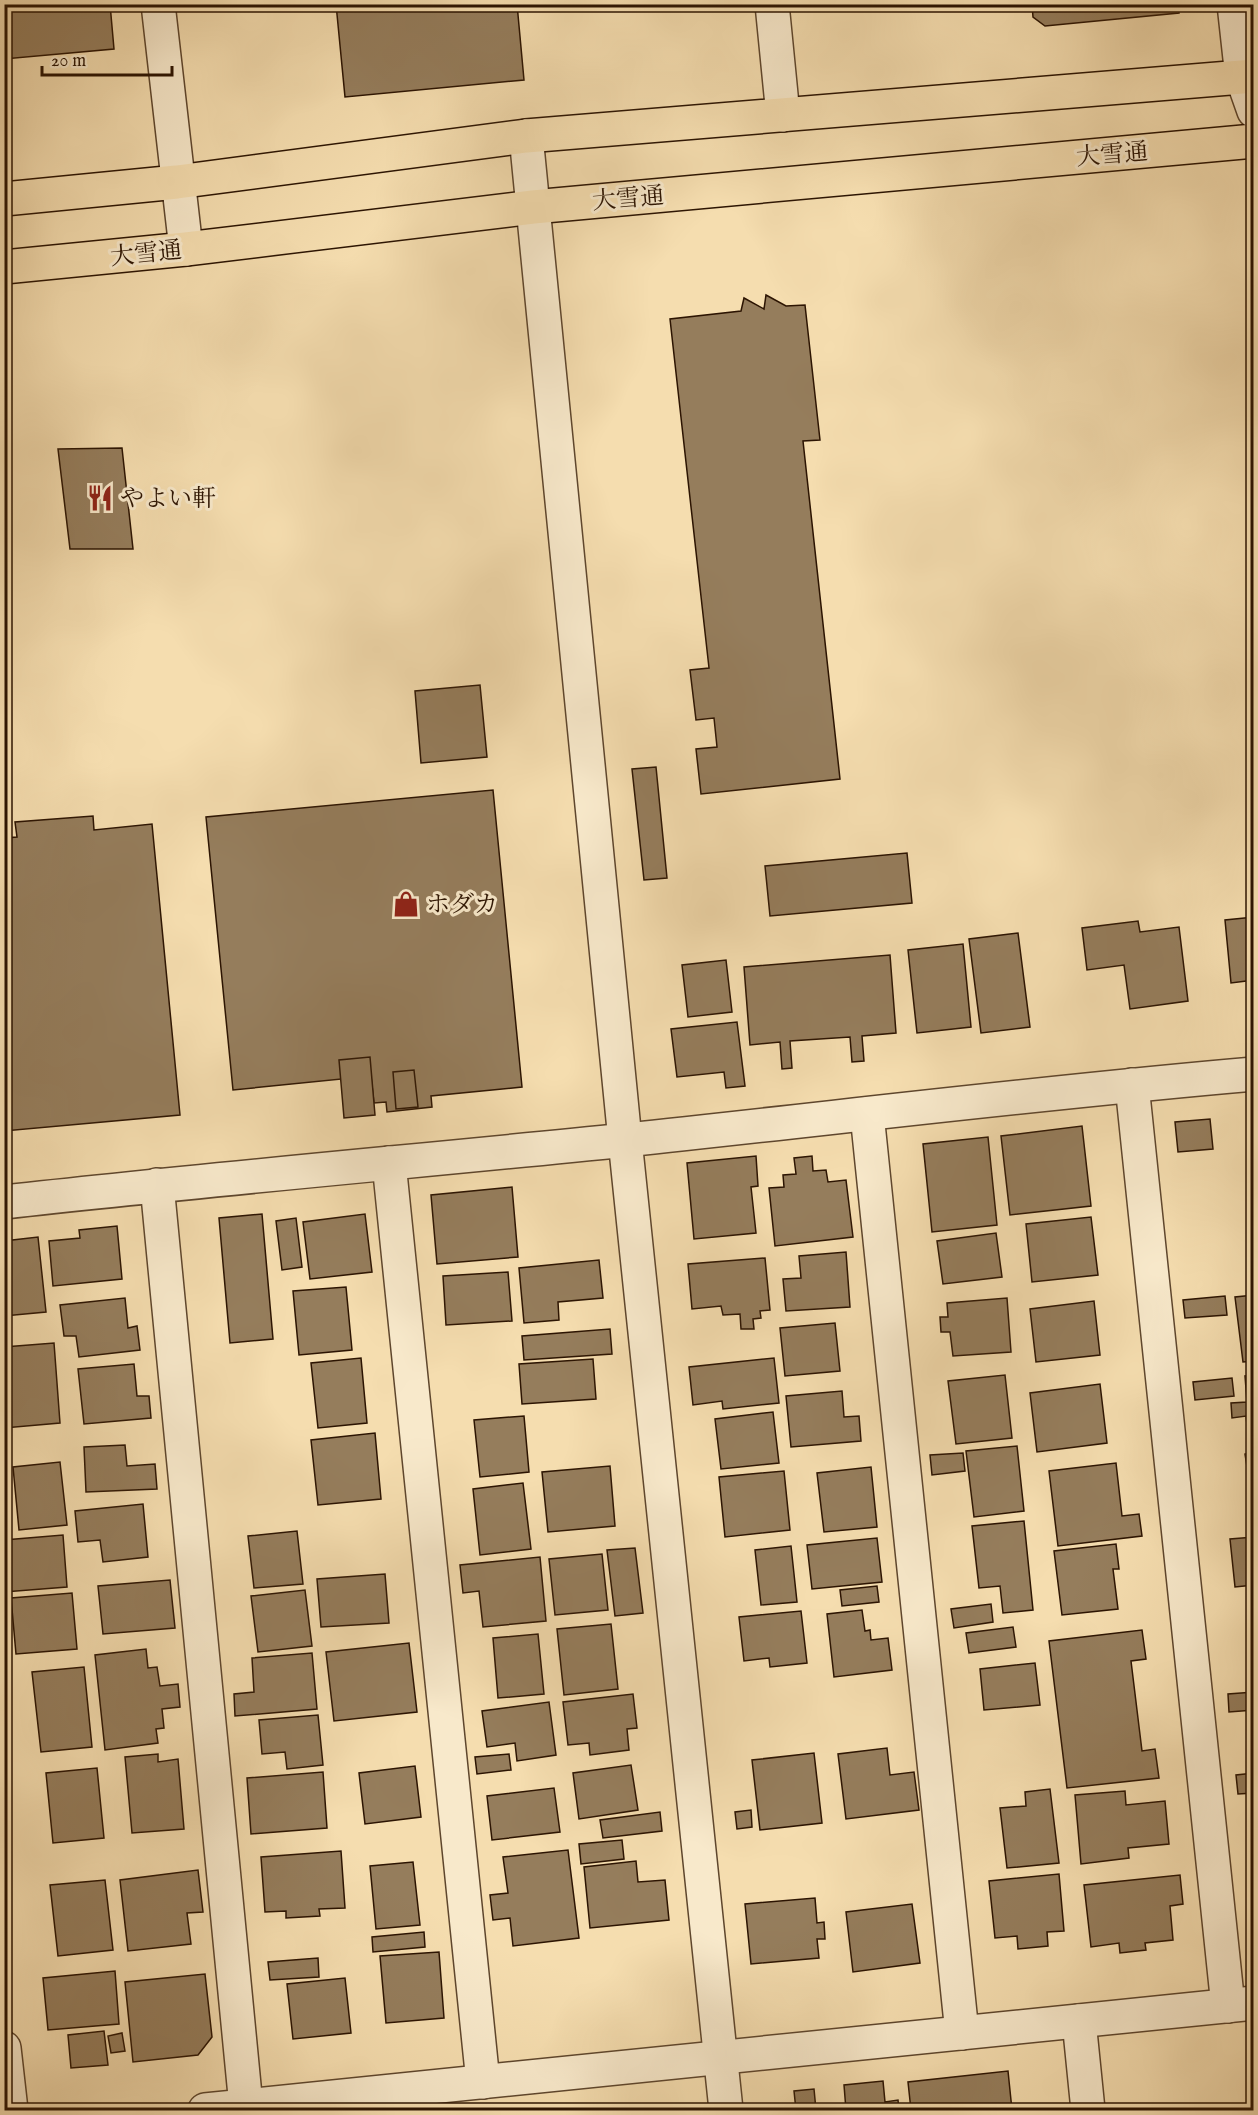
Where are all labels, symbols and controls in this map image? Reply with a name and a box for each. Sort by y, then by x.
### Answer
scale bar [42,39,172,77]
text: 20 m [51,50,86,73]
street label: 大雪通 [1075,137,1149,174]
street label: 大雪通 [591,181,665,218]
street label: 大雪通 [109,235,184,274]
restaurant icon: やよい軒 [85,483,115,513]
place label: やよい軒 [120,484,216,515]
shop icon: ホダカ [391,889,421,919]
place label: ホダカ [426,890,498,921]

